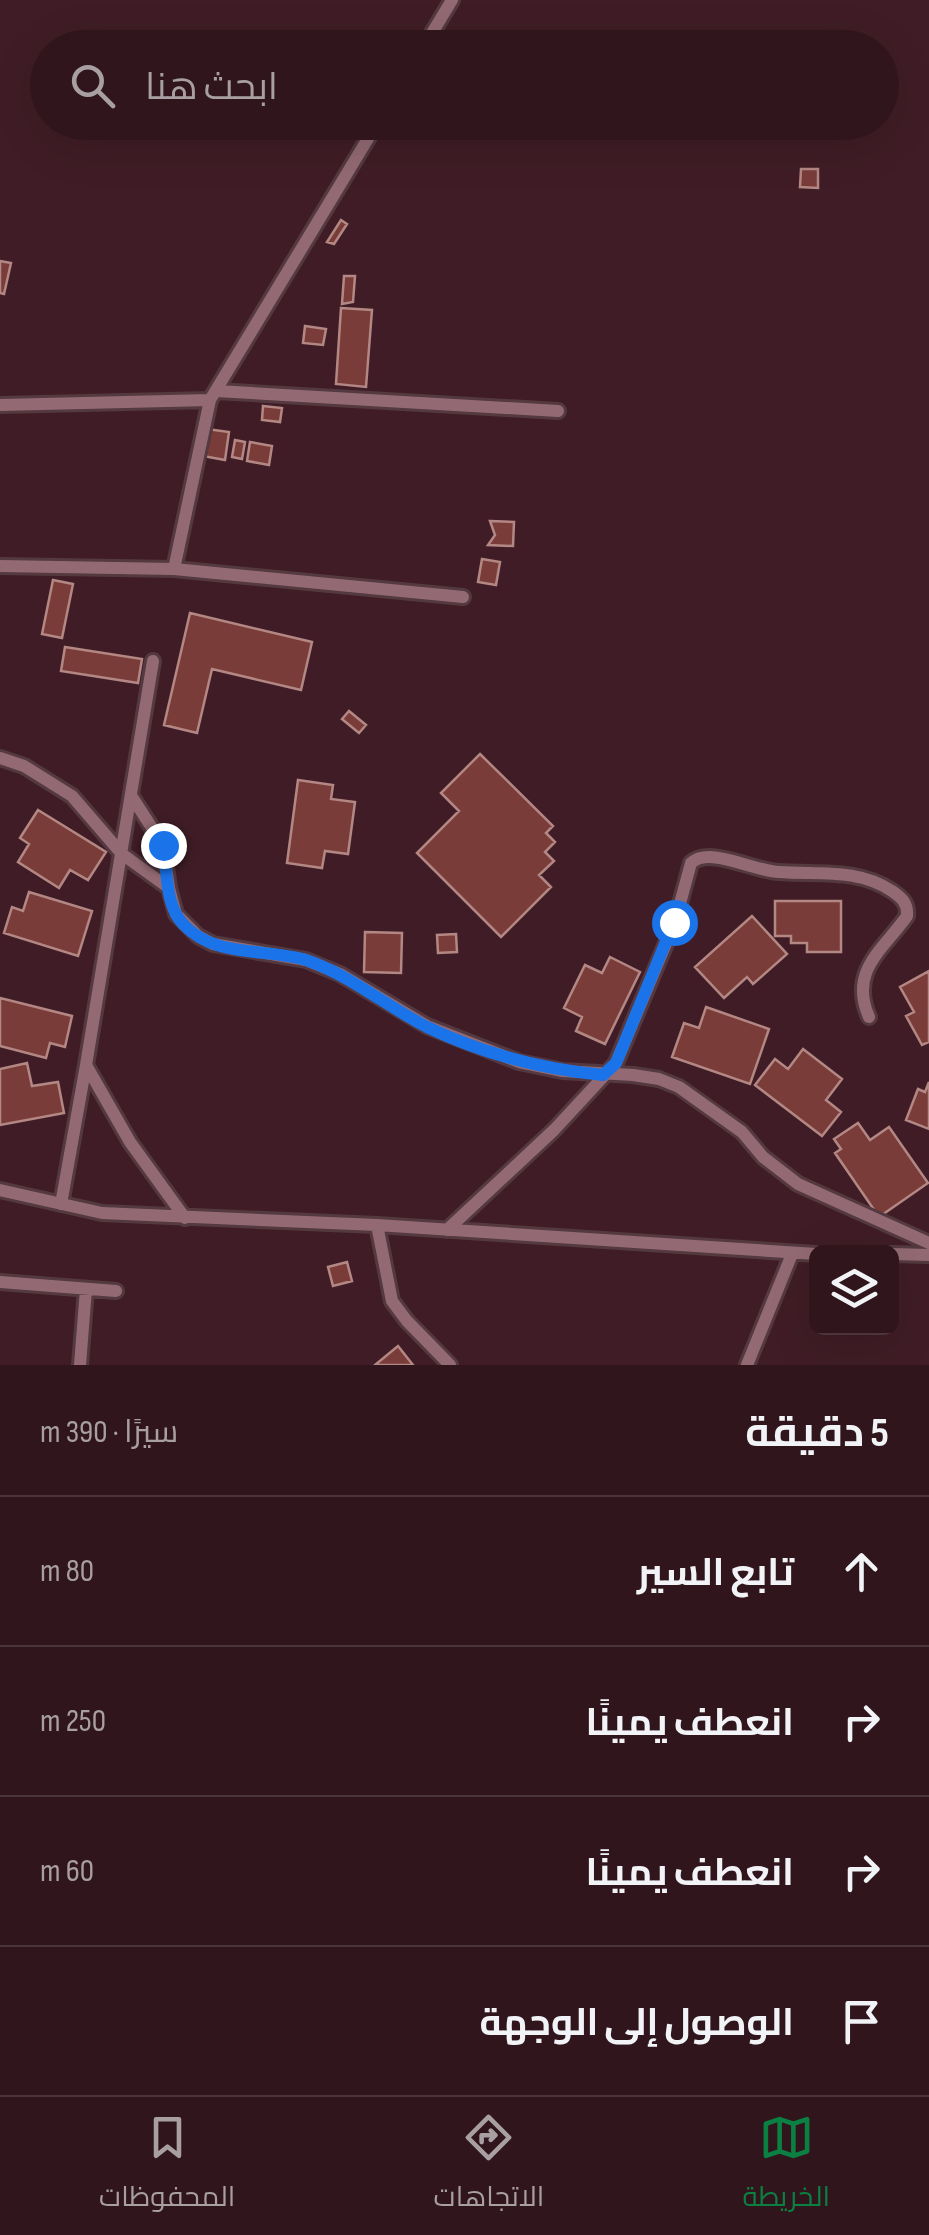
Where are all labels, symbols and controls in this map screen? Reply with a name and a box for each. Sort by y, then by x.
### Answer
search box [30,30,899,140]
icon: search [65,58,120,113]
text: ابحث هنا [145,65,278,110]
route end [141,823,187,869]
route start [652,900,698,946]
map controls [809,1245,899,1335]
button: layers [809,1245,899,1335]
text: 5 دقيقة [745,1408,889,1459]
text: سيرًا · 390 m [40,1413,178,1452]
icon: ahead [834,1544,889,1599]
text: تابع السير [637,1551,794,1596]
text: 80 m [40,1552,94,1591]
icon: right [834,1694,889,1749]
text: انعطف يمينًا [585,1701,794,1746]
text: 250 m [40,1702,106,1741]
icon: right [834,1844,889,1899]
text: انعطف يمينًا [585,1851,794,1896]
text: 60 m [40,1852,94,1891]
icon: arrive [834,1994,889,2049]
text: الوصول إلى الوجهة [479,2001,794,2046]
tab: المحفوظات [99,2110,235,2222]
tab: الاتجاهات [434,2110,544,2222]
tab: الخريطة [743,2110,830,2222]

